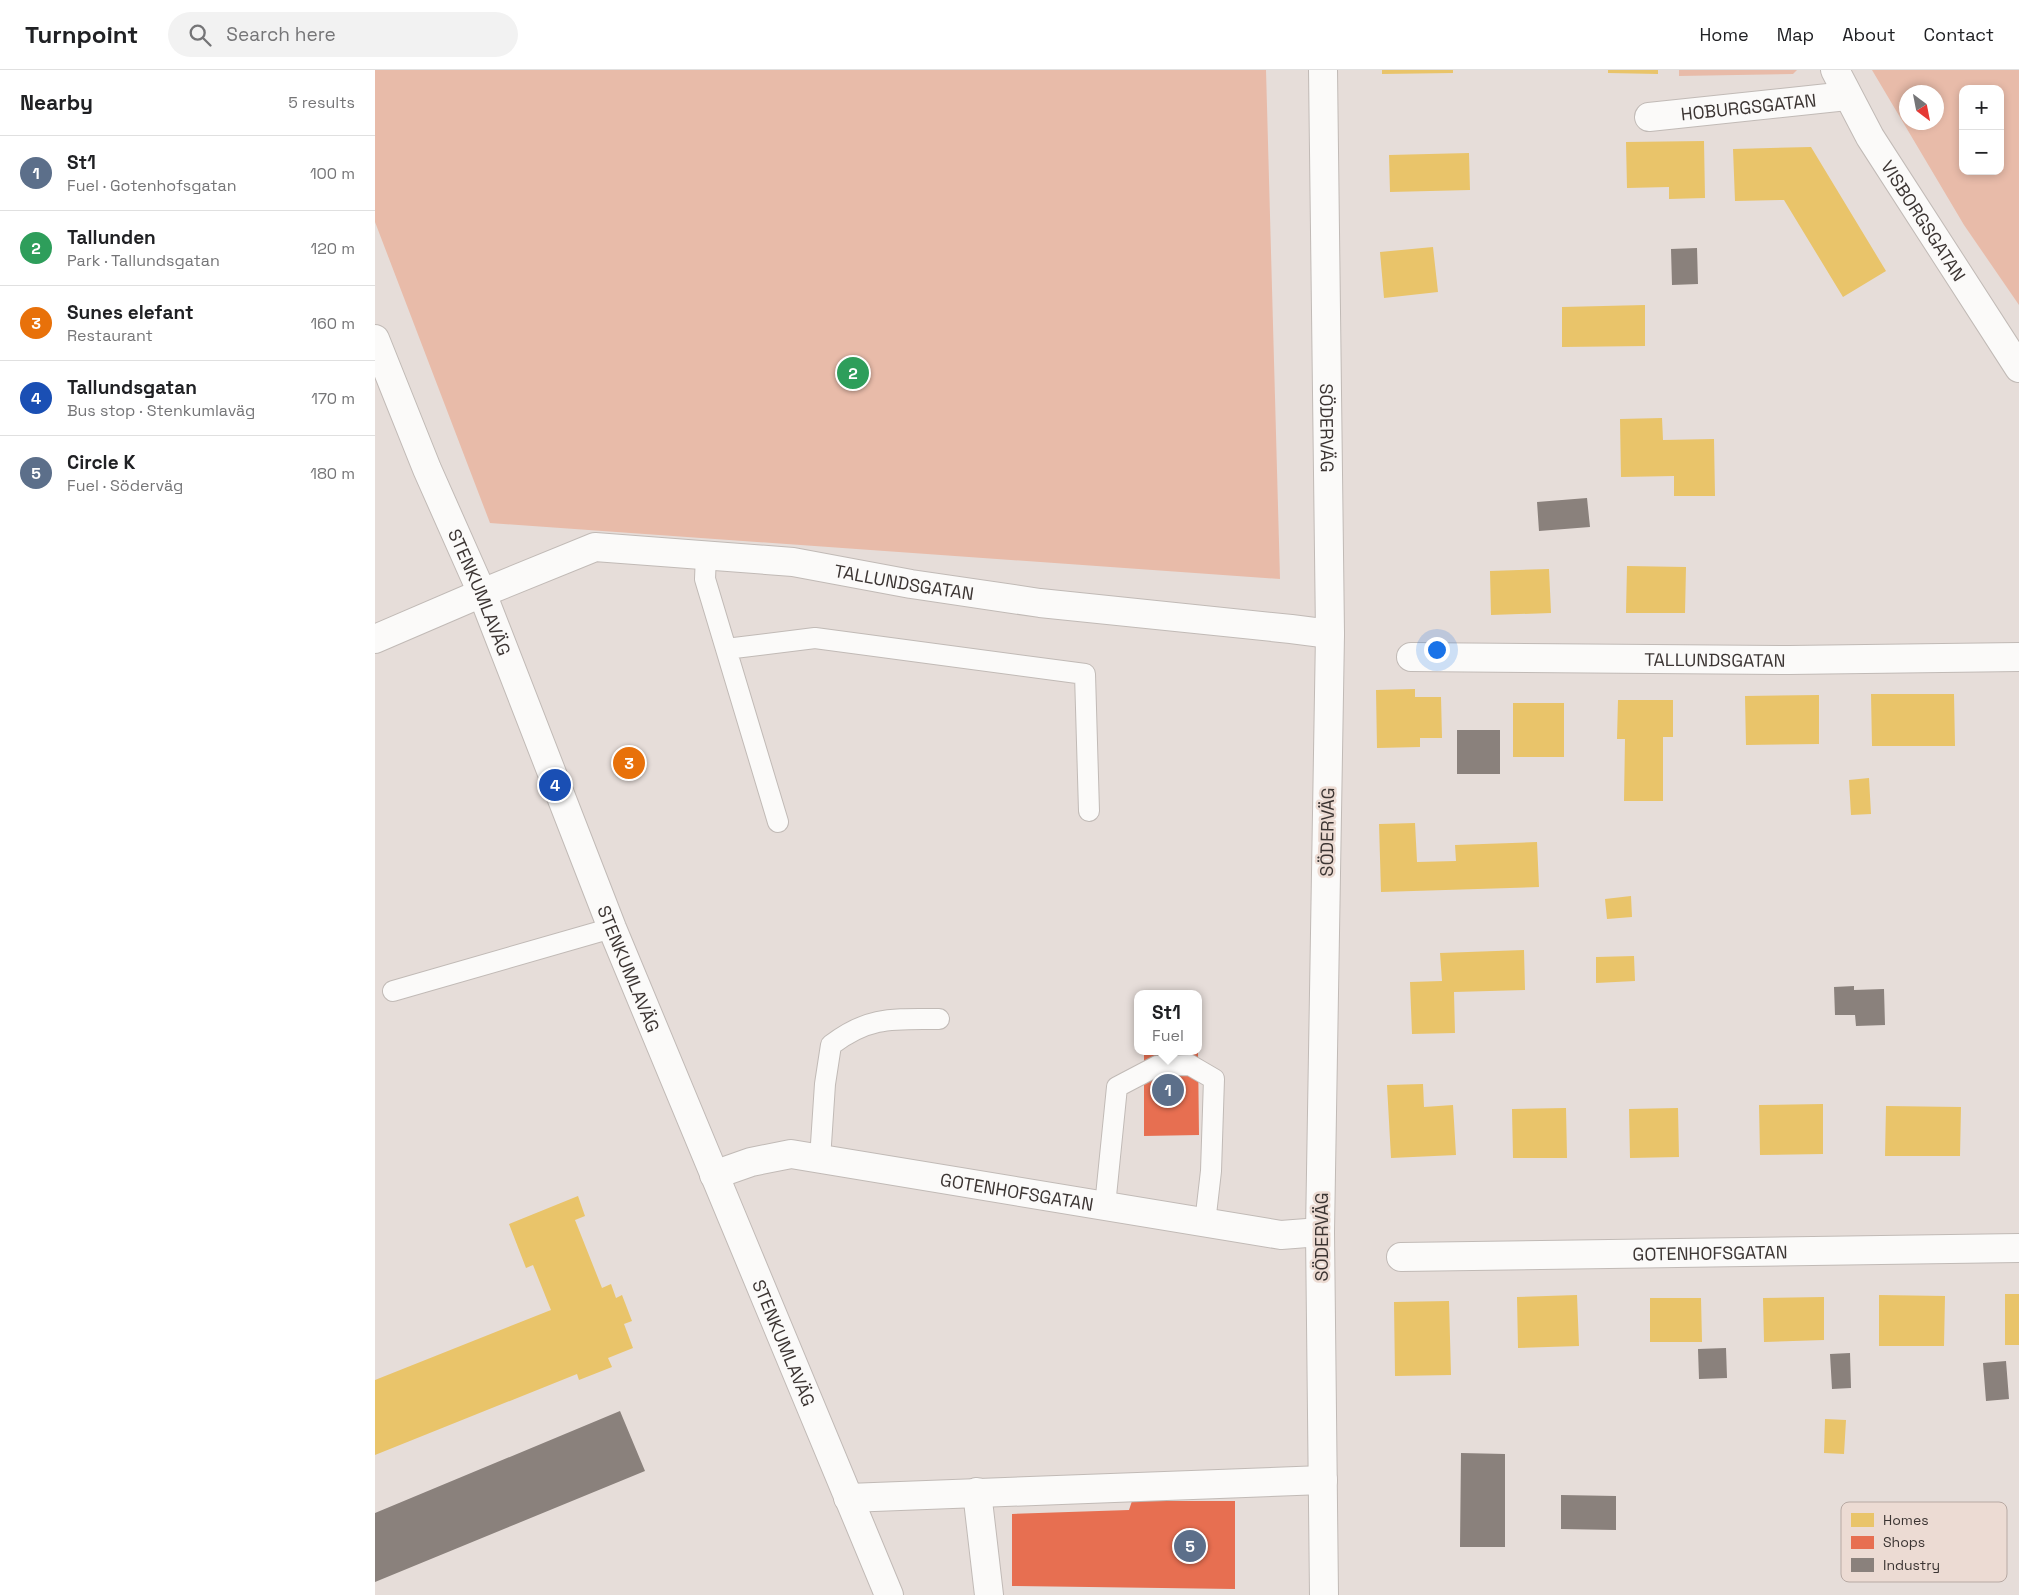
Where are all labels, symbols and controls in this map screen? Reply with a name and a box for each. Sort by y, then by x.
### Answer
search box [168,12,518,57]
text: Turnpoint [25,19,138,50]
icon: search [186,21,214,49]
text: Search here [226,22,336,47]
text: Home [1700,23,1749,46]
text: Map [1777,23,1814,46]
text: About [1842,23,1896,46]
text: Contact [1924,23,1994,46]
north arrow [1899,85,1944,130]
map controls [1959,85,2004,175]
button: + [1959,85,2004,130]
street label: HOBURGSGATAN [1680,88,1817,125]
text: Nearby [20,89,93,116]
text: 5 results [288,92,355,113]
button: − [1959,130,2004,175]
text: St1 [67,150,96,175]
street label: VISBORGSGATAN [1876,156,1971,285]
text: 1 [32,163,40,184]
text: 100 m [310,163,355,184]
text: Fuel · Gotenhofsgatan [67,175,237,196]
text: Tallunden [67,225,156,250]
text: 2 [31,238,41,259]
text: 120 m [311,238,355,259]
text: Park · Tallundsgatan [67,250,220,271]
text: Sunes elefant [67,300,194,325]
text: 3 [31,313,41,334]
text: 160 m [310,313,355,334]
text: Restaurant [67,325,153,346]
pin: 2 [837,354,869,392]
text: Tallundsgatan [67,375,197,400]
street label: SÖDERVÄG [1315,383,1339,473]
text: 4 [31,388,41,409]
text: 170 m [311,388,355,409]
text: Bus stop · Stenkumlaväg [67,400,255,421]
text: Circle K [67,450,135,475]
text: 5 [31,463,41,484]
text: 180 m [310,463,355,484]
text: Fuel · Söderväg [67,475,183,496]
street label: STENKUMLAVÄG [443,525,517,659]
street label: TALLUNDSGATAN [832,558,976,605]
your location [1424,637,1450,663]
street label: TALLUNDSGATAN [1644,647,1786,671]
pin: 3 [613,744,645,782]
pin: 4 [539,766,571,804]
street label: SÖDERVÄG [1315,787,1339,877]
street label: STENKUMLAVÄG [593,902,665,1035]
popup [1134,990,1202,1055]
text: St1 [1152,1000,1181,1025]
text: Fuel [1152,1025,1184,1046]
pin: 1 [1152,1071,1184,1109]
street label: GOTENHOFSGATAN [939,1167,1095,1215]
street label: SÖDERVÄG [1310,1192,1333,1282]
street label: GOTENHOFSGATAN [1632,1240,1788,1265]
street label: STENKUMLAVÄG [748,1276,821,1410]
legend [1841,1502,2007,1582]
text: Homes [1883,1511,1929,1529]
pin: 5 [1174,1527,1206,1565]
text: Shops [1883,1533,1925,1551]
text: Industry [1883,1556,1940,1574]

